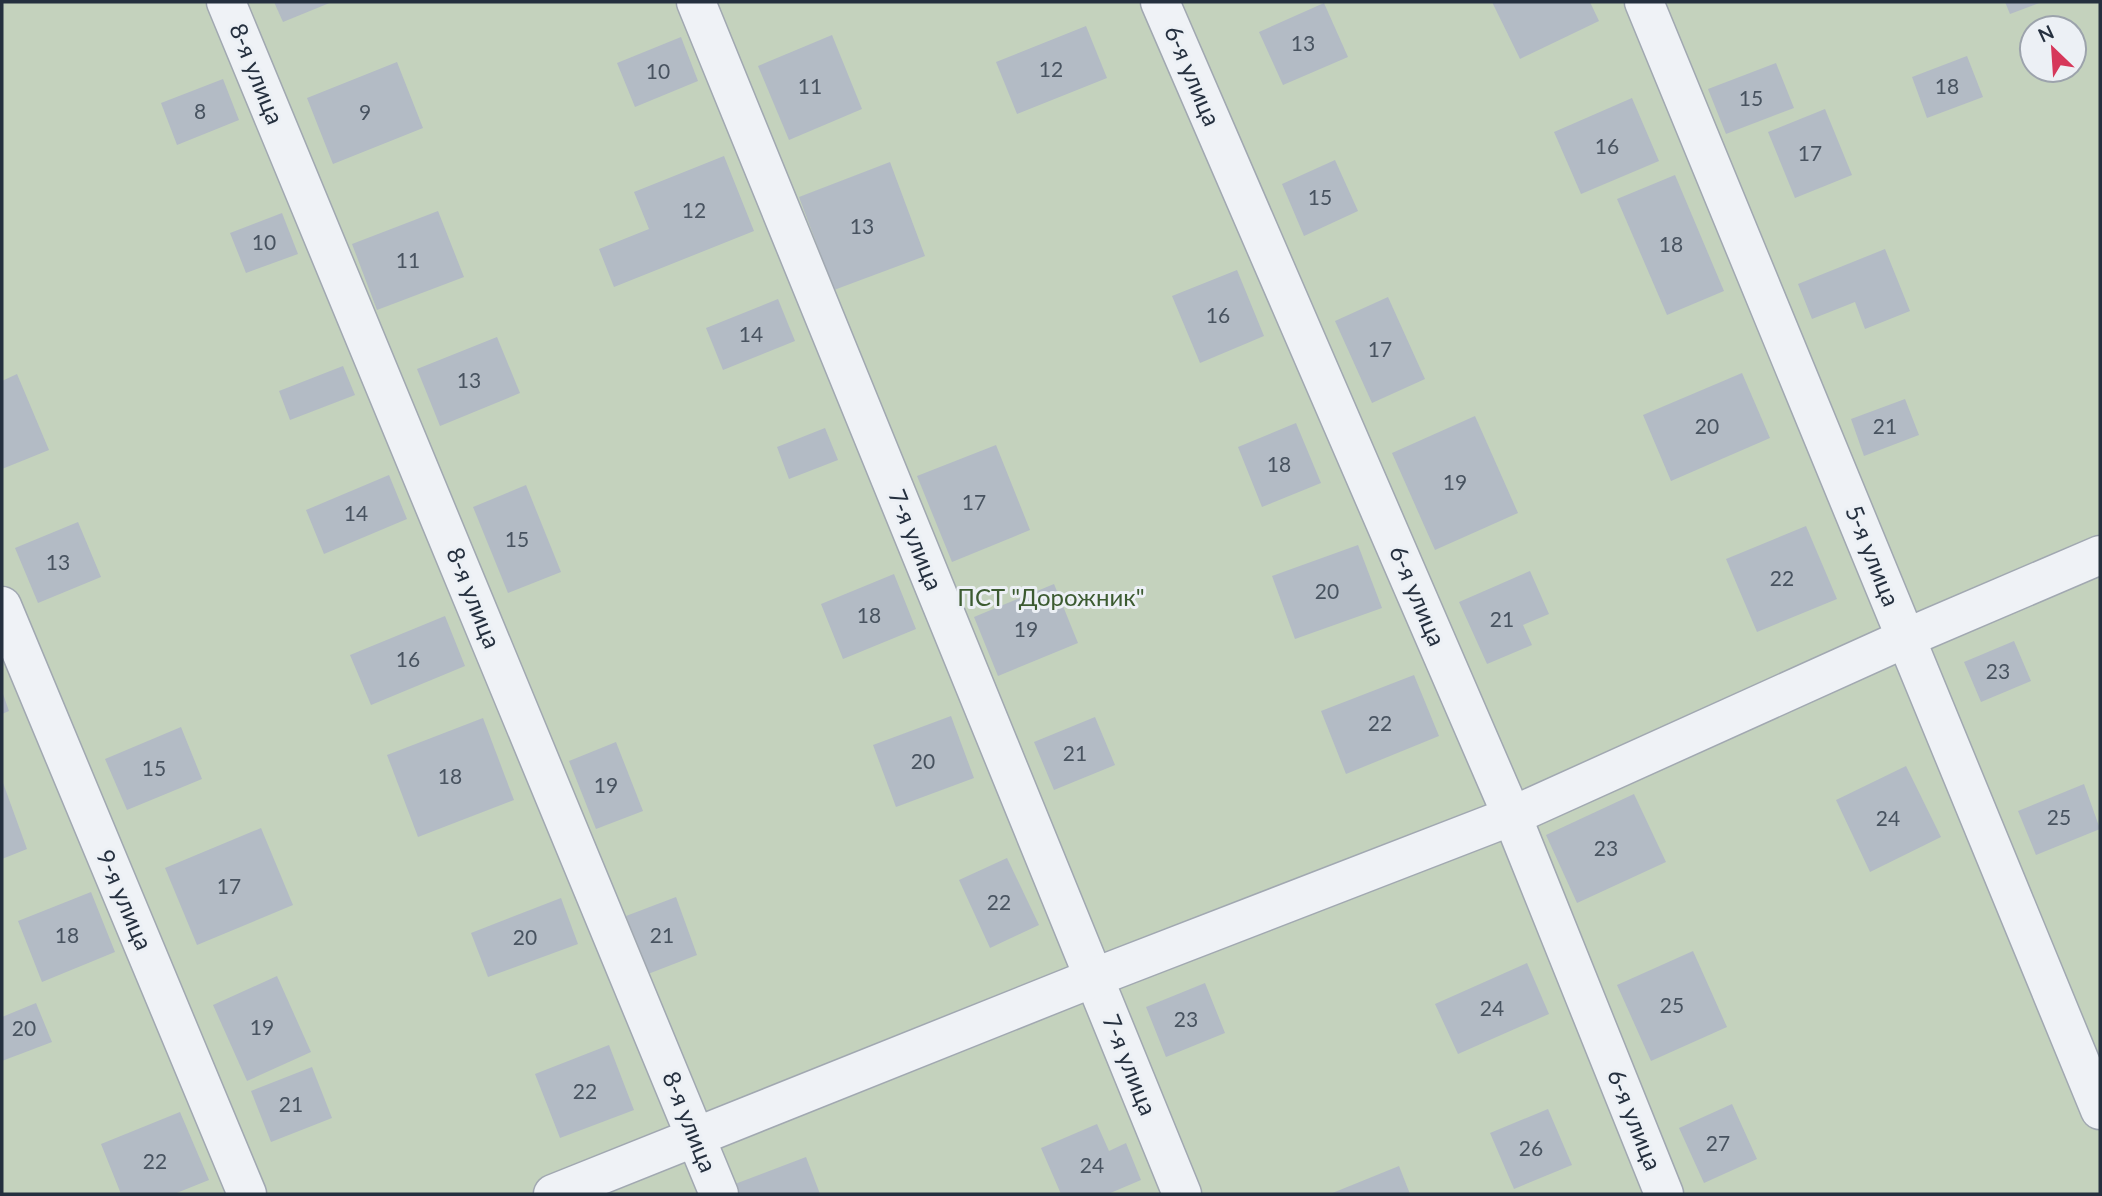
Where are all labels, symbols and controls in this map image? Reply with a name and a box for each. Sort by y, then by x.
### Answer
north arrow [2018,14,2088,84]
street label: 8-я улица [224,19,291,128]
text: N [2034,20,2057,47]
street label: 6-я улица [1159,21,1228,130]
house number: 13 [1291,30,1315,55]
house number: 12 [1039,56,1063,81]
house number: 10 [646,58,670,83]
house number: 11 [798,73,822,98]
house number: 18 [1935,73,1959,98]
house number: 15 [1739,85,1763,110]
house number: 8 [194,98,206,123]
house number: 9 [359,99,371,124]
house number: 16 [1595,133,1619,158]
house number: 17 [1798,140,1822,165]
house number: 15 [1308,184,1332,209]
house number: 12 [682,197,706,222]
house number: 13 [850,213,874,238]
house number: 10 [252,229,276,254]
house number: 18 [1659,231,1683,256]
house number: 11 [396,247,420,272]
house number: 16 [1206,302,1230,327]
house number: 14 [739,321,763,346]
house number: 17 [1368,336,1392,361]
house number: 13 [457,367,481,392]
house number: 20 [1695,413,1719,438]
house number: 21 [1873,413,1897,438]
house number: 18 [1267,451,1291,476]
house number: 19 [1443,469,1467,494]
street label: 7-я улица [883,485,950,594]
house number: 17 [962,489,986,514]
house number: 14 [344,500,368,525]
street label: 5-я улица [1840,501,1907,610]
house number: 15 [505,526,529,551]
street label: 6-я улица [1384,541,1453,650]
street label: 8-я улица [441,543,508,652]
house number: 13 [46,549,70,574]
house number: 22 [1770,565,1794,590]
house number: 20 [1315,578,1339,603]
park label: ПСТ "Дорожник" [957,582,1145,611]
house number: 18 [857,602,881,627]
house number: 21 [1490,606,1514,631]
house number: 19 [1014,616,1038,641]
house number: 16 [396,646,420,671]
house number: 23 [1986,658,2010,683]
house number: 22 [1368,710,1392,735]
house number: 21 [1063,740,1087,765]
house number: 20 [911,748,935,773]
house number: 15 [142,755,166,780]
house number: 18 [438,763,462,788]
house number: 19 [594,772,618,797]
house number: 25 [2047,804,2071,829]
house number: 24 [1876,805,1900,830]
house number: 23 [1594,835,1618,860]
street label: 9-я улица [91,845,160,954]
house number: 17 [217,873,241,898]
house number: 22 [987,889,1011,914]
house number: 18 [55,922,79,947]
house number: 21 [650,922,674,947]
house number: 20 [513,924,537,949]
house number: 25 [1660,992,1684,1017]
house number: 24 [1480,995,1504,1020]
house number: 23 [1174,1006,1198,1031]
street label: 7-я улица [1097,1010,1164,1119]
house number: 19 [250,1014,274,1039]
house number: 20 [12,1015,36,1040]
street label: 6-я улица [1602,1065,1669,1174]
street label: 8-я улица [657,1067,724,1176]
house number: 22 [573,1078,597,1103]
house number: 21 [279,1091,303,1116]
house number: 27 [1706,1130,1730,1155]
house number: 26 [1519,1135,1543,1160]
house number: 22 [143,1148,167,1173]
house number: 24 [1080,1152,1104,1177]

